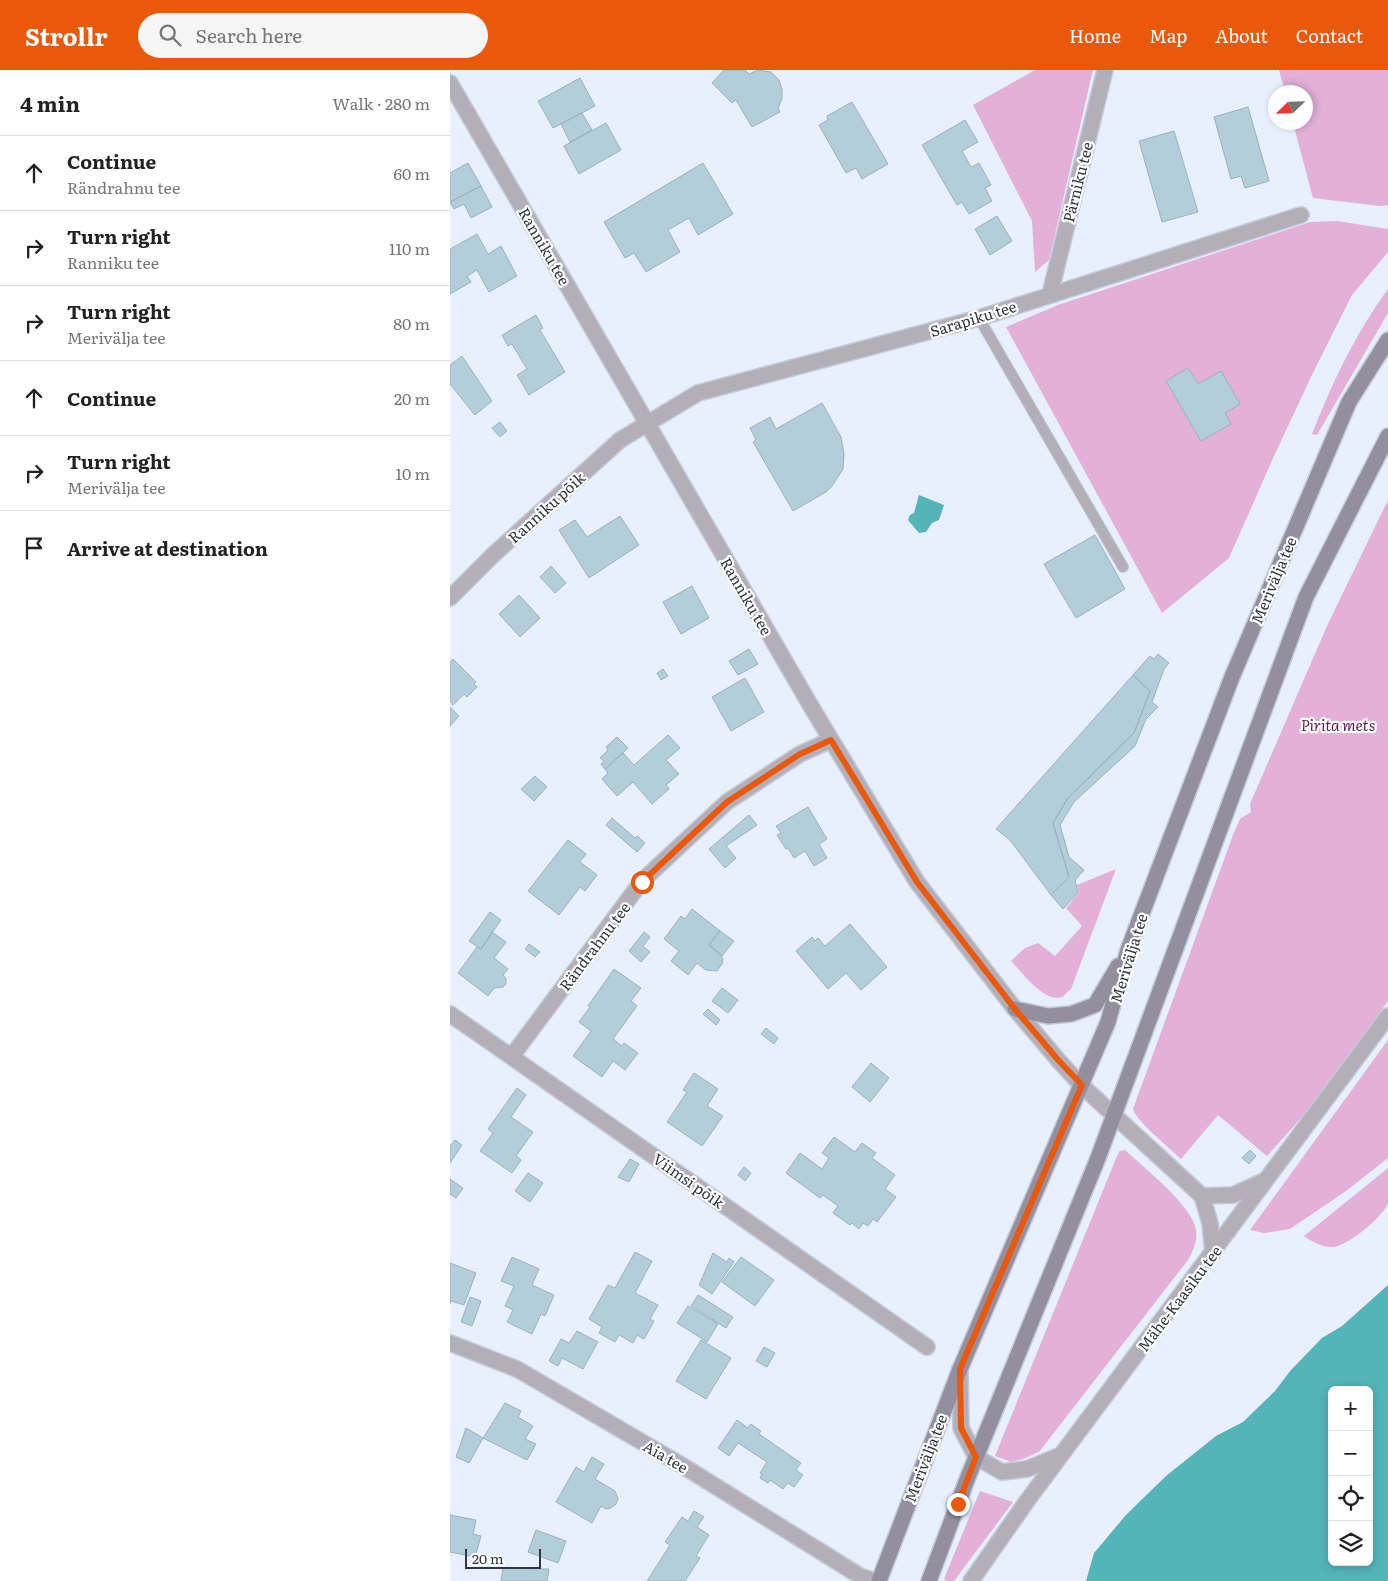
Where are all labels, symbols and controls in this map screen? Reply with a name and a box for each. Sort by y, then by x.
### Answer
search box [138,13,488,58]
text: Strollr [25,18,108,53]
icon: search [156,21,184,49]
text: Search here [196,21,302,49]
text: Home [1069,22,1121,49]
text: Map [1149,22,1187,49]
text: About [1215,22,1268,49]
text: Contact [1296,22,1363,49]
north arrow [1268,85,1313,130]
text: 4 min [20,87,80,118]
text: Walk · 280 m [332,91,430,115]
street label: Pärniku tee [1056,139,1098,225]
text: Continue [67,147,156,175]
icon: ahead [20,159,48,187]
text: 60 m [393,161,430,185]
text: Rändrahnu tee [67,175,180,199]
street label: Ranniku tee [513,203,577,289]
text: Turn right [67,222,171,250]
icon: right [20,234,48,262]
text: 110 m [389,236,430,260]
text: Ranniku tee [67,250,159,274]
street label: Sarapiku tee [927,294,1019,342]
text: Turn right [67,297,171,325]
icon: right [20,309,48,337]
text: 80 m [393,311,430,335]
text: Merivälja tee [67,325,166,349]
icon: ahead [20,384,48,412]
text: Continue [67,384,156,412]
text: 20 m [394,386,430,410]
text: Turn right [67,447,171,475]
icon: right [20,459,48,487]
text: 10 m [396,461,430,485]
street label: Ranniku põik [502,465,590,548]
text: Merivälja tee [67,475,166,499]
street label: Merivälja tee [1244,533,1302,627]
icon: arrive [20,534,48,562]
text: Arrive at destination [67,534,268,562]
street label: Ranniku tee [715,553,779,639]
park label: Pirita mets [1301,713,1375,736]
route start [631,871,654,894]
street label: Rändrahnu tee [553,897,635,995]
street label: Merivälja tee [1103,910,1153,1006]
street label: Viimsi põik [649,1147,730,1213]
street label: Mähe-Kaasiku tee [1131,1240,1227,1356]
map controls [1328,1386,1373,1566]
button: + [1328,1386,1373,1431]
street label: Merivälja tee [898,1411,952,1505]
button: − [1328,1431,1373,1476]
street label: Aia tee [639,1434,693,1478]
button: locate [1328,1476,1373,1521]
route end [947,1493,970,1516]
button: layers [1328,1521,1373,1566]
scale bar [465,1546,541,1569]
text: 20 m [472,1548,504,1568]

